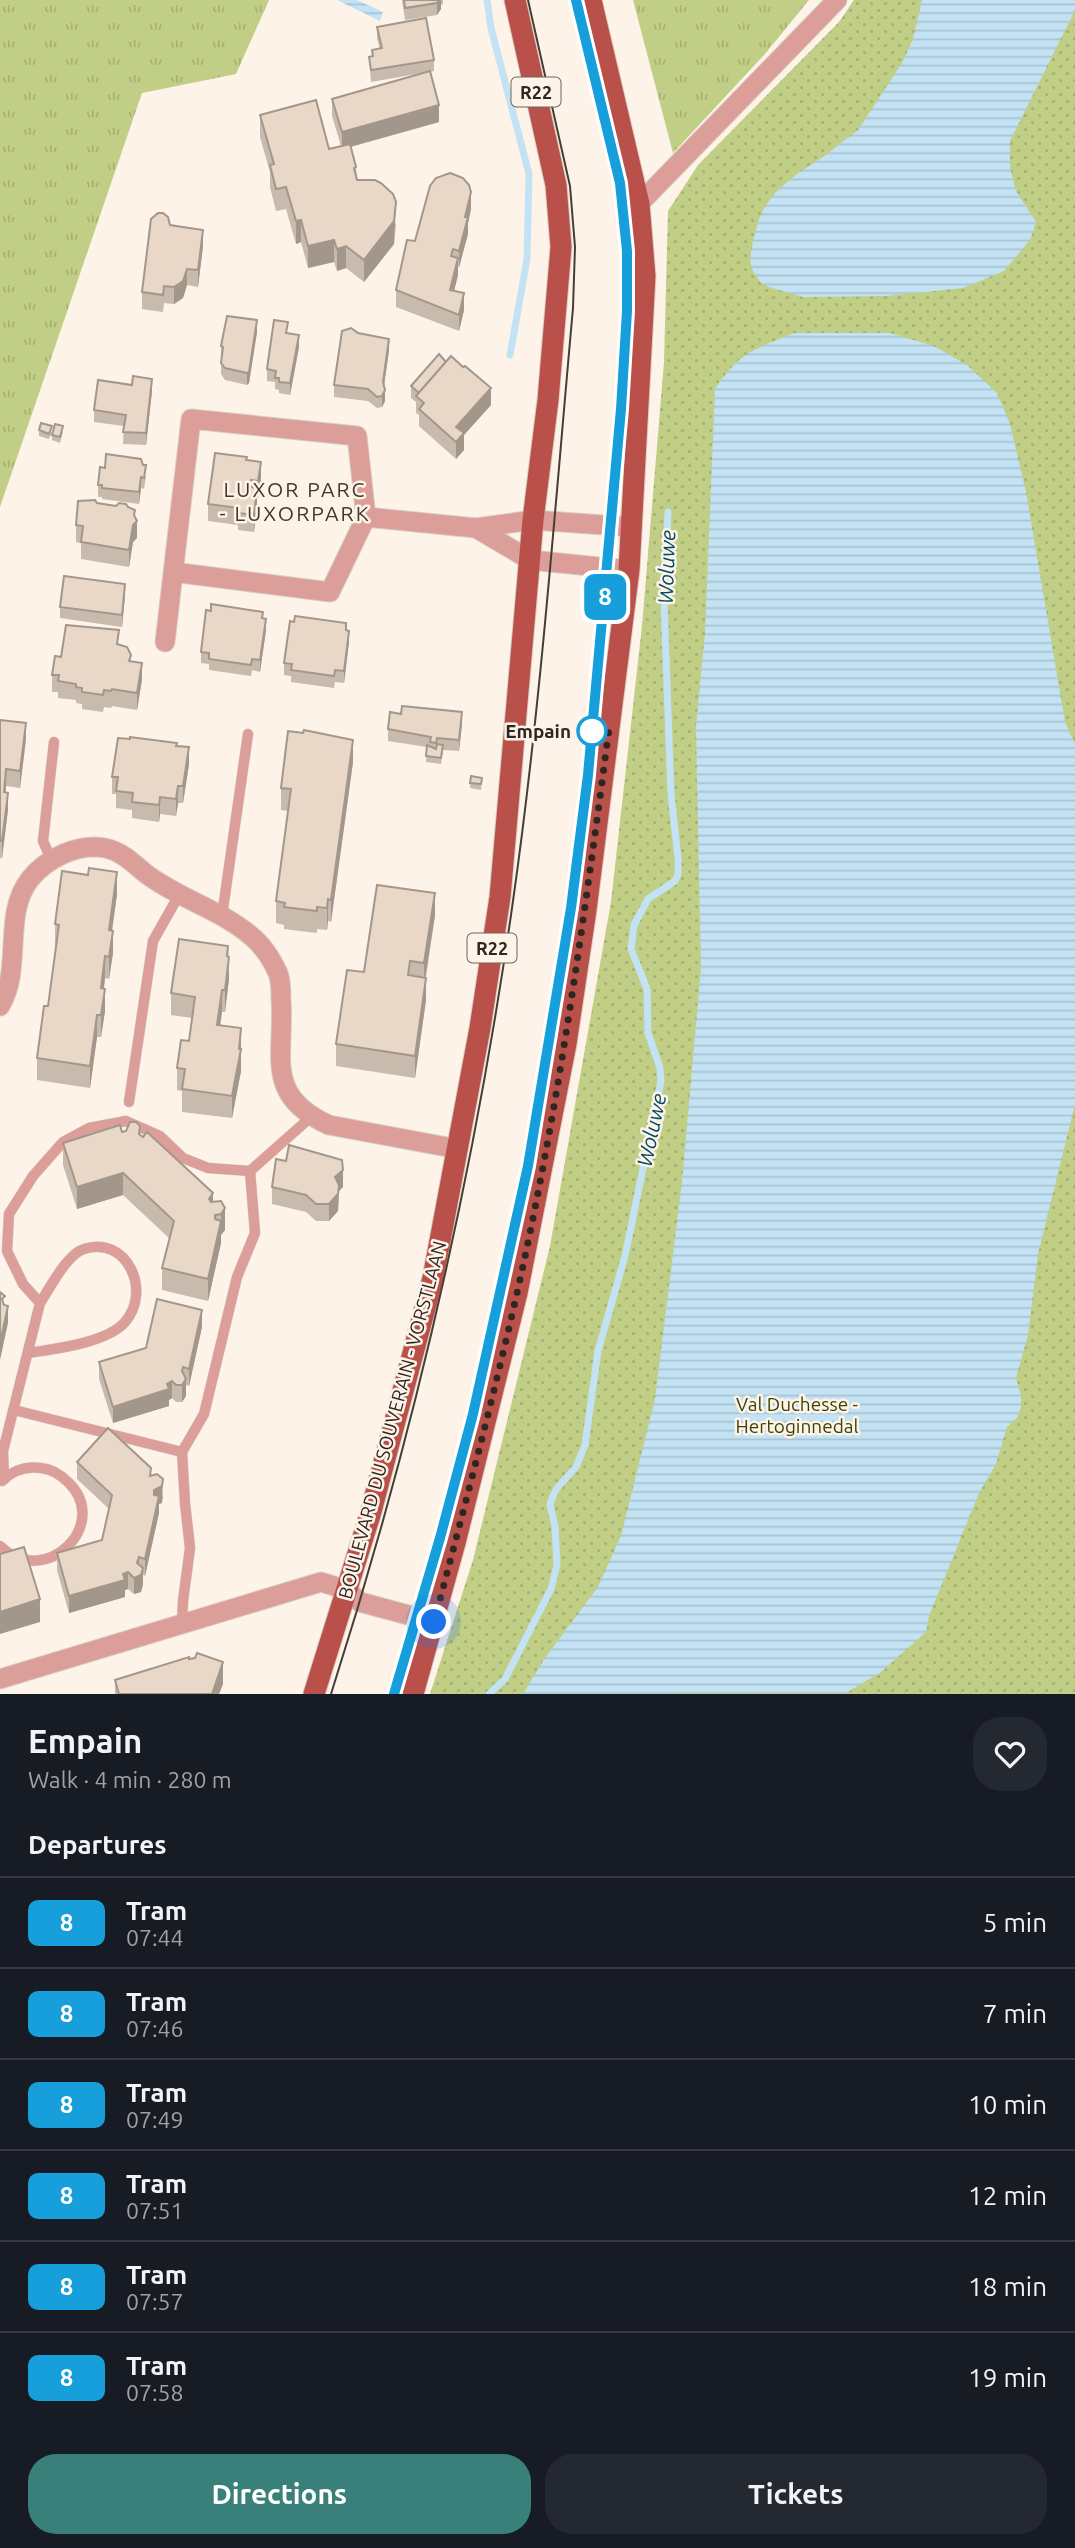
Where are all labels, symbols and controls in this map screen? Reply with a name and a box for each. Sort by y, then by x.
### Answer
road number: R22 [512,78,560,106]
district label: LUXOR PARC - LUXORPARK [220,477,370,525]
water label: Woluwe [653,529,679,604]
line badge: 8 [582,574,628,620]
text: 8 [598,583,612,610]
marker: Empain [577,716,607,746]
place label: Empain [505,720,571,742]
road number: R22 [468,933,516,962]
water label: Woluwe [632,1091,671,1169]
street label: BOULEVARD DU SOUVERAIN - VORSTLAAN [334,1239,450,1601]
park label: Val Duchesse - Hertoginnedal [735,1393,859,1437]
your location [416,1604,451,1639]
button: heart [973,1717,1047,1791]
text: Empain [28,1722,142,1759]
text: Walk · 4 min · 280 m [28,1767,232,1792]
text: Departures [28,1830,166,1859]
text: Tram [126,1896,187,1925]
text: 5 min [983,1908,1047,1937]
text: 8 [60,1909,73,1936]
text: 07:44 [126,1925,184,1950]
text: Tram [126,1987,187,2016]
text: 7 min [983,1999,1047,2028]
text: 8 [60,2000,73,2027]
text: 07:46 [126,2016,184,2041]
text: Tram [126,2078,187,2107]
text: 10 min [968,2090,1047,2119]
text: 8 [60,2091,73,2118]
text: 07:49 [126,2107,184,2132]
text: Tram [126,2169,187,2198]
text: 12 min [968,2181,1047,2210]
text: 8 [60,2182,73,2209]
text: 07:51 [126,2198,184,2223]
text: Tram [126,2260,187,2289]
text: 18 min [968,2272,1047,2301]
text: 8 [60,2273,73,2300]
text: 07:57 [126,2289,184,2314]
text: Tram [126,2351,187,2380]
text: 19 min [968,2363,1047,2392]
text: 8 [60,2364,73,2391]
text: 07:58 [126,2380,184,2405]
button: Directions [28,2454,531,2534]
button: Tickets [545,2454,1047,2534]

